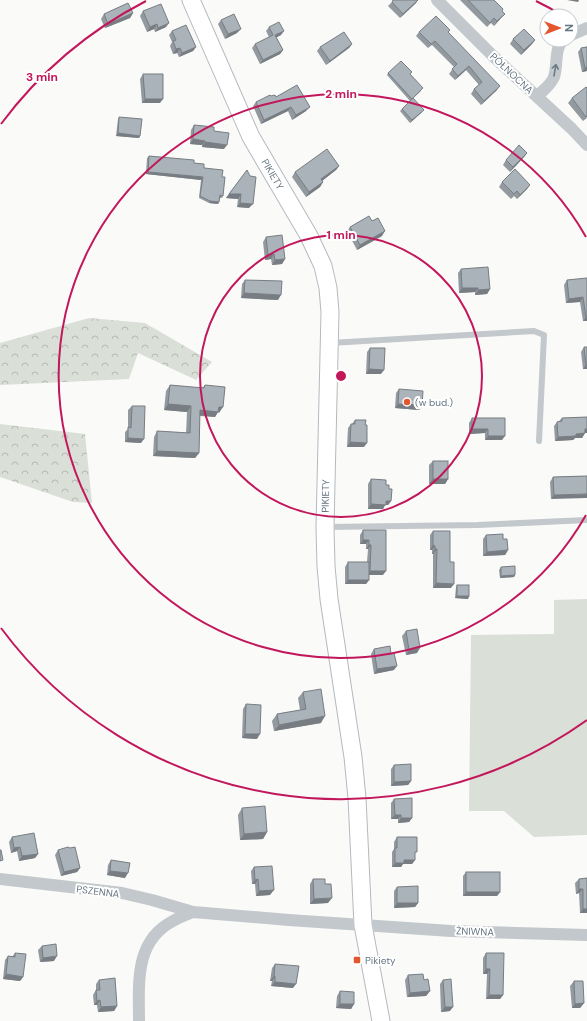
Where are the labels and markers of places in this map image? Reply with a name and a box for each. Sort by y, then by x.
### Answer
centre of rings [334,369,348,383]
place label: (w bud.) [415,396,453,409]
marker: (w bud.) [402,397,412,407]
place label: Pikiety [365,954,396,967]
marker: Pikiety [352,955,362,965]

